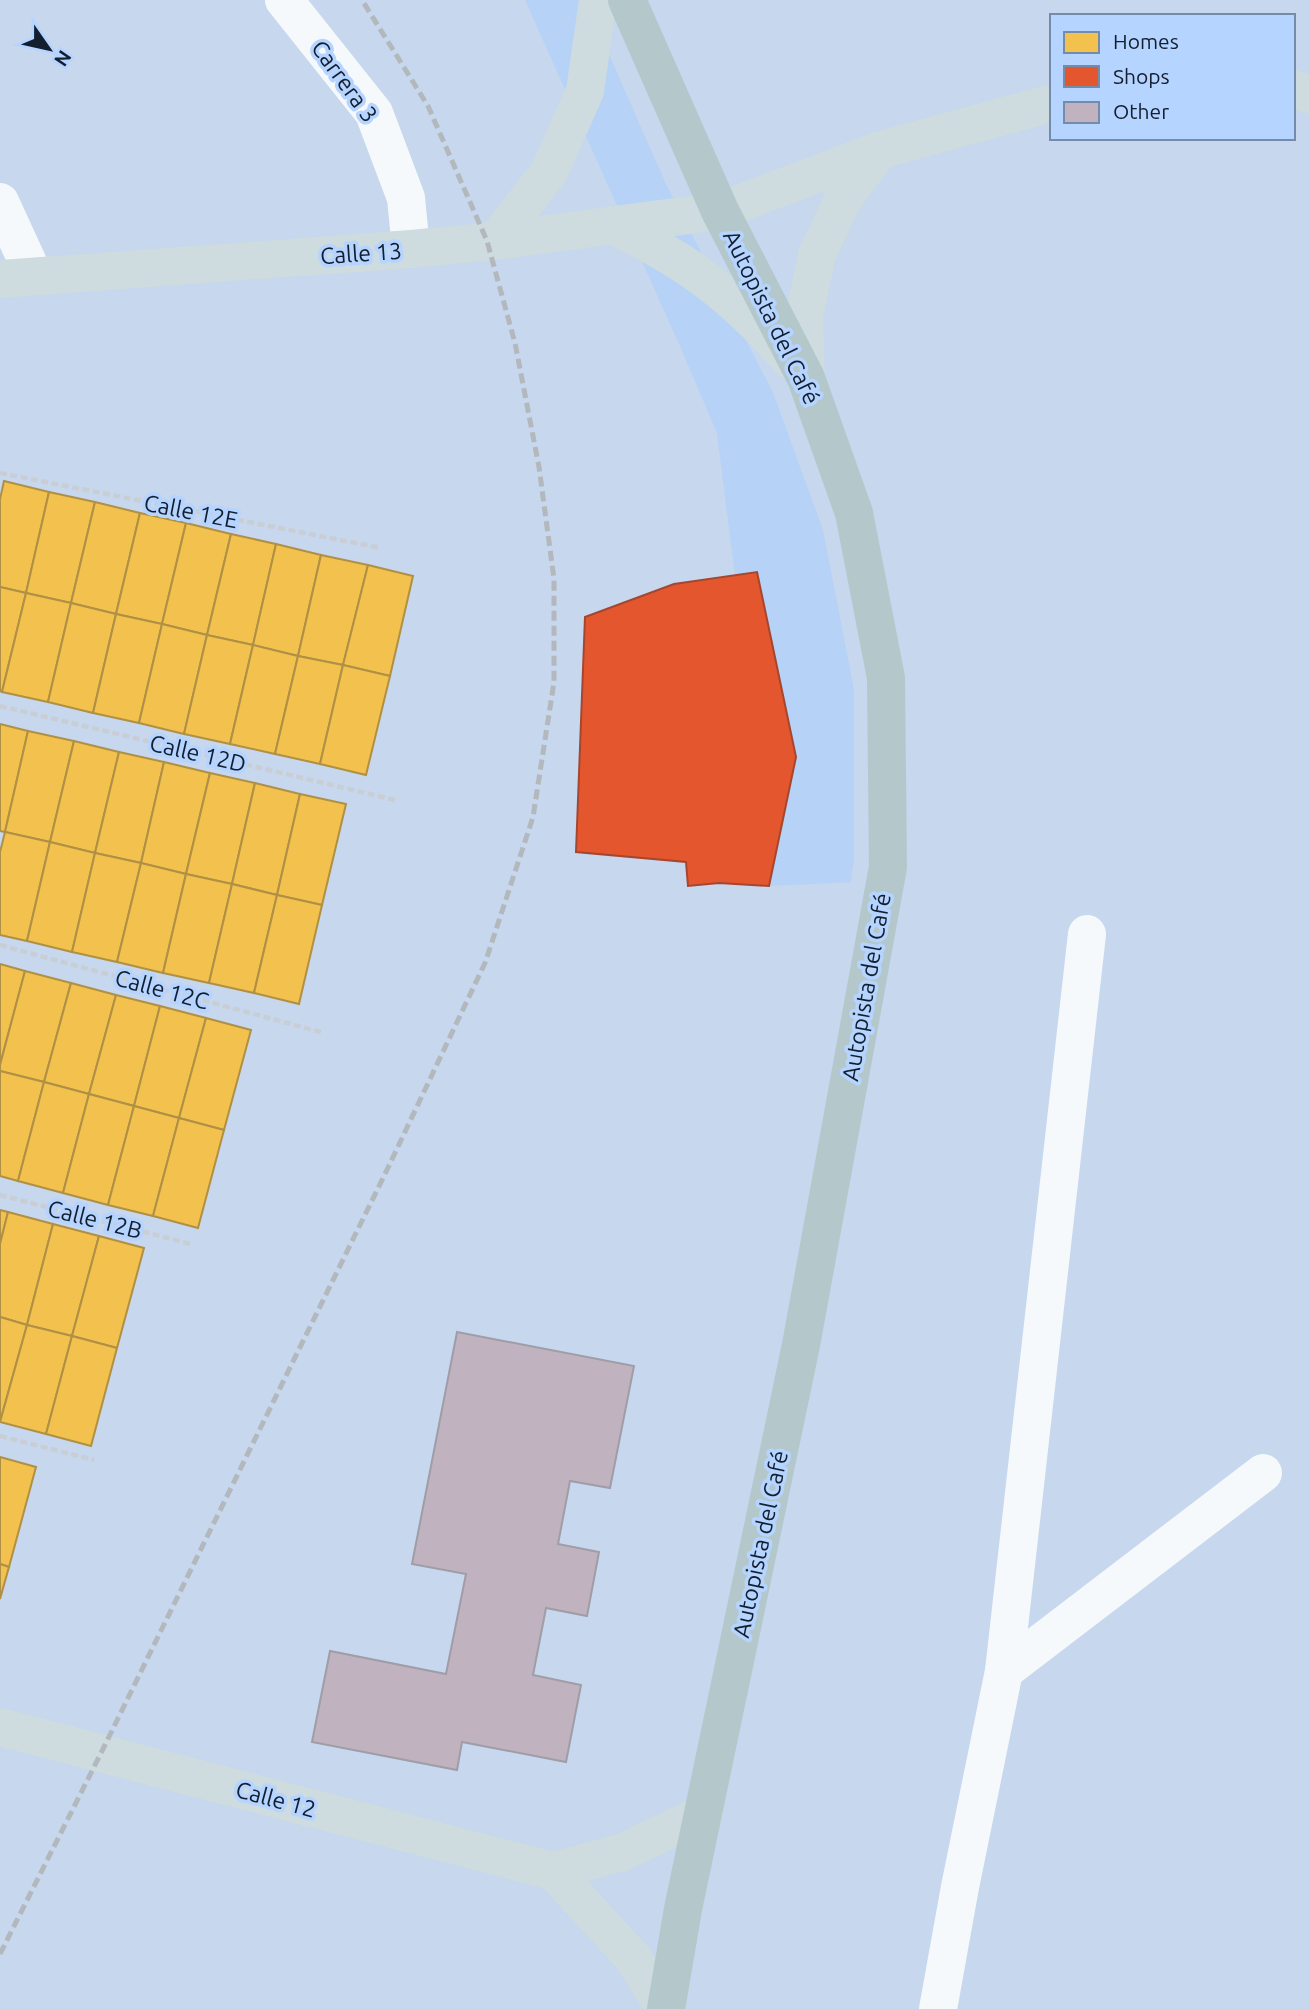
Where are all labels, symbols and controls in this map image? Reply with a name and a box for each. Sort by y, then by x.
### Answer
north arrow [14,14,84,84]
legend [1050,14,1295,140]
text: Homes [1113,29,1179,53]
street label: Carrera 3 [307,35,383,127]
text: N [50,46,76,71]
text: Shops [1113,64,1170,88]
text: Other [1113,99,1169,123]
street label: Autopista del Café [719,226,825,408]
street label: Calle 13 [319,238,403,268]
street label: Calle 12E [142,490,240,532]
street label: Calle 12D [147,730,249,776]
street label: Autopista del Café [837,891,895,1083]
street label: Calle 12C [112,965,212,1013]
street label: Calle 12B [45,1195,145,1243]
street label: Autopista del Café [728,1448,792,1640]
street label: Calle 12 [233,1776,319,1822]

